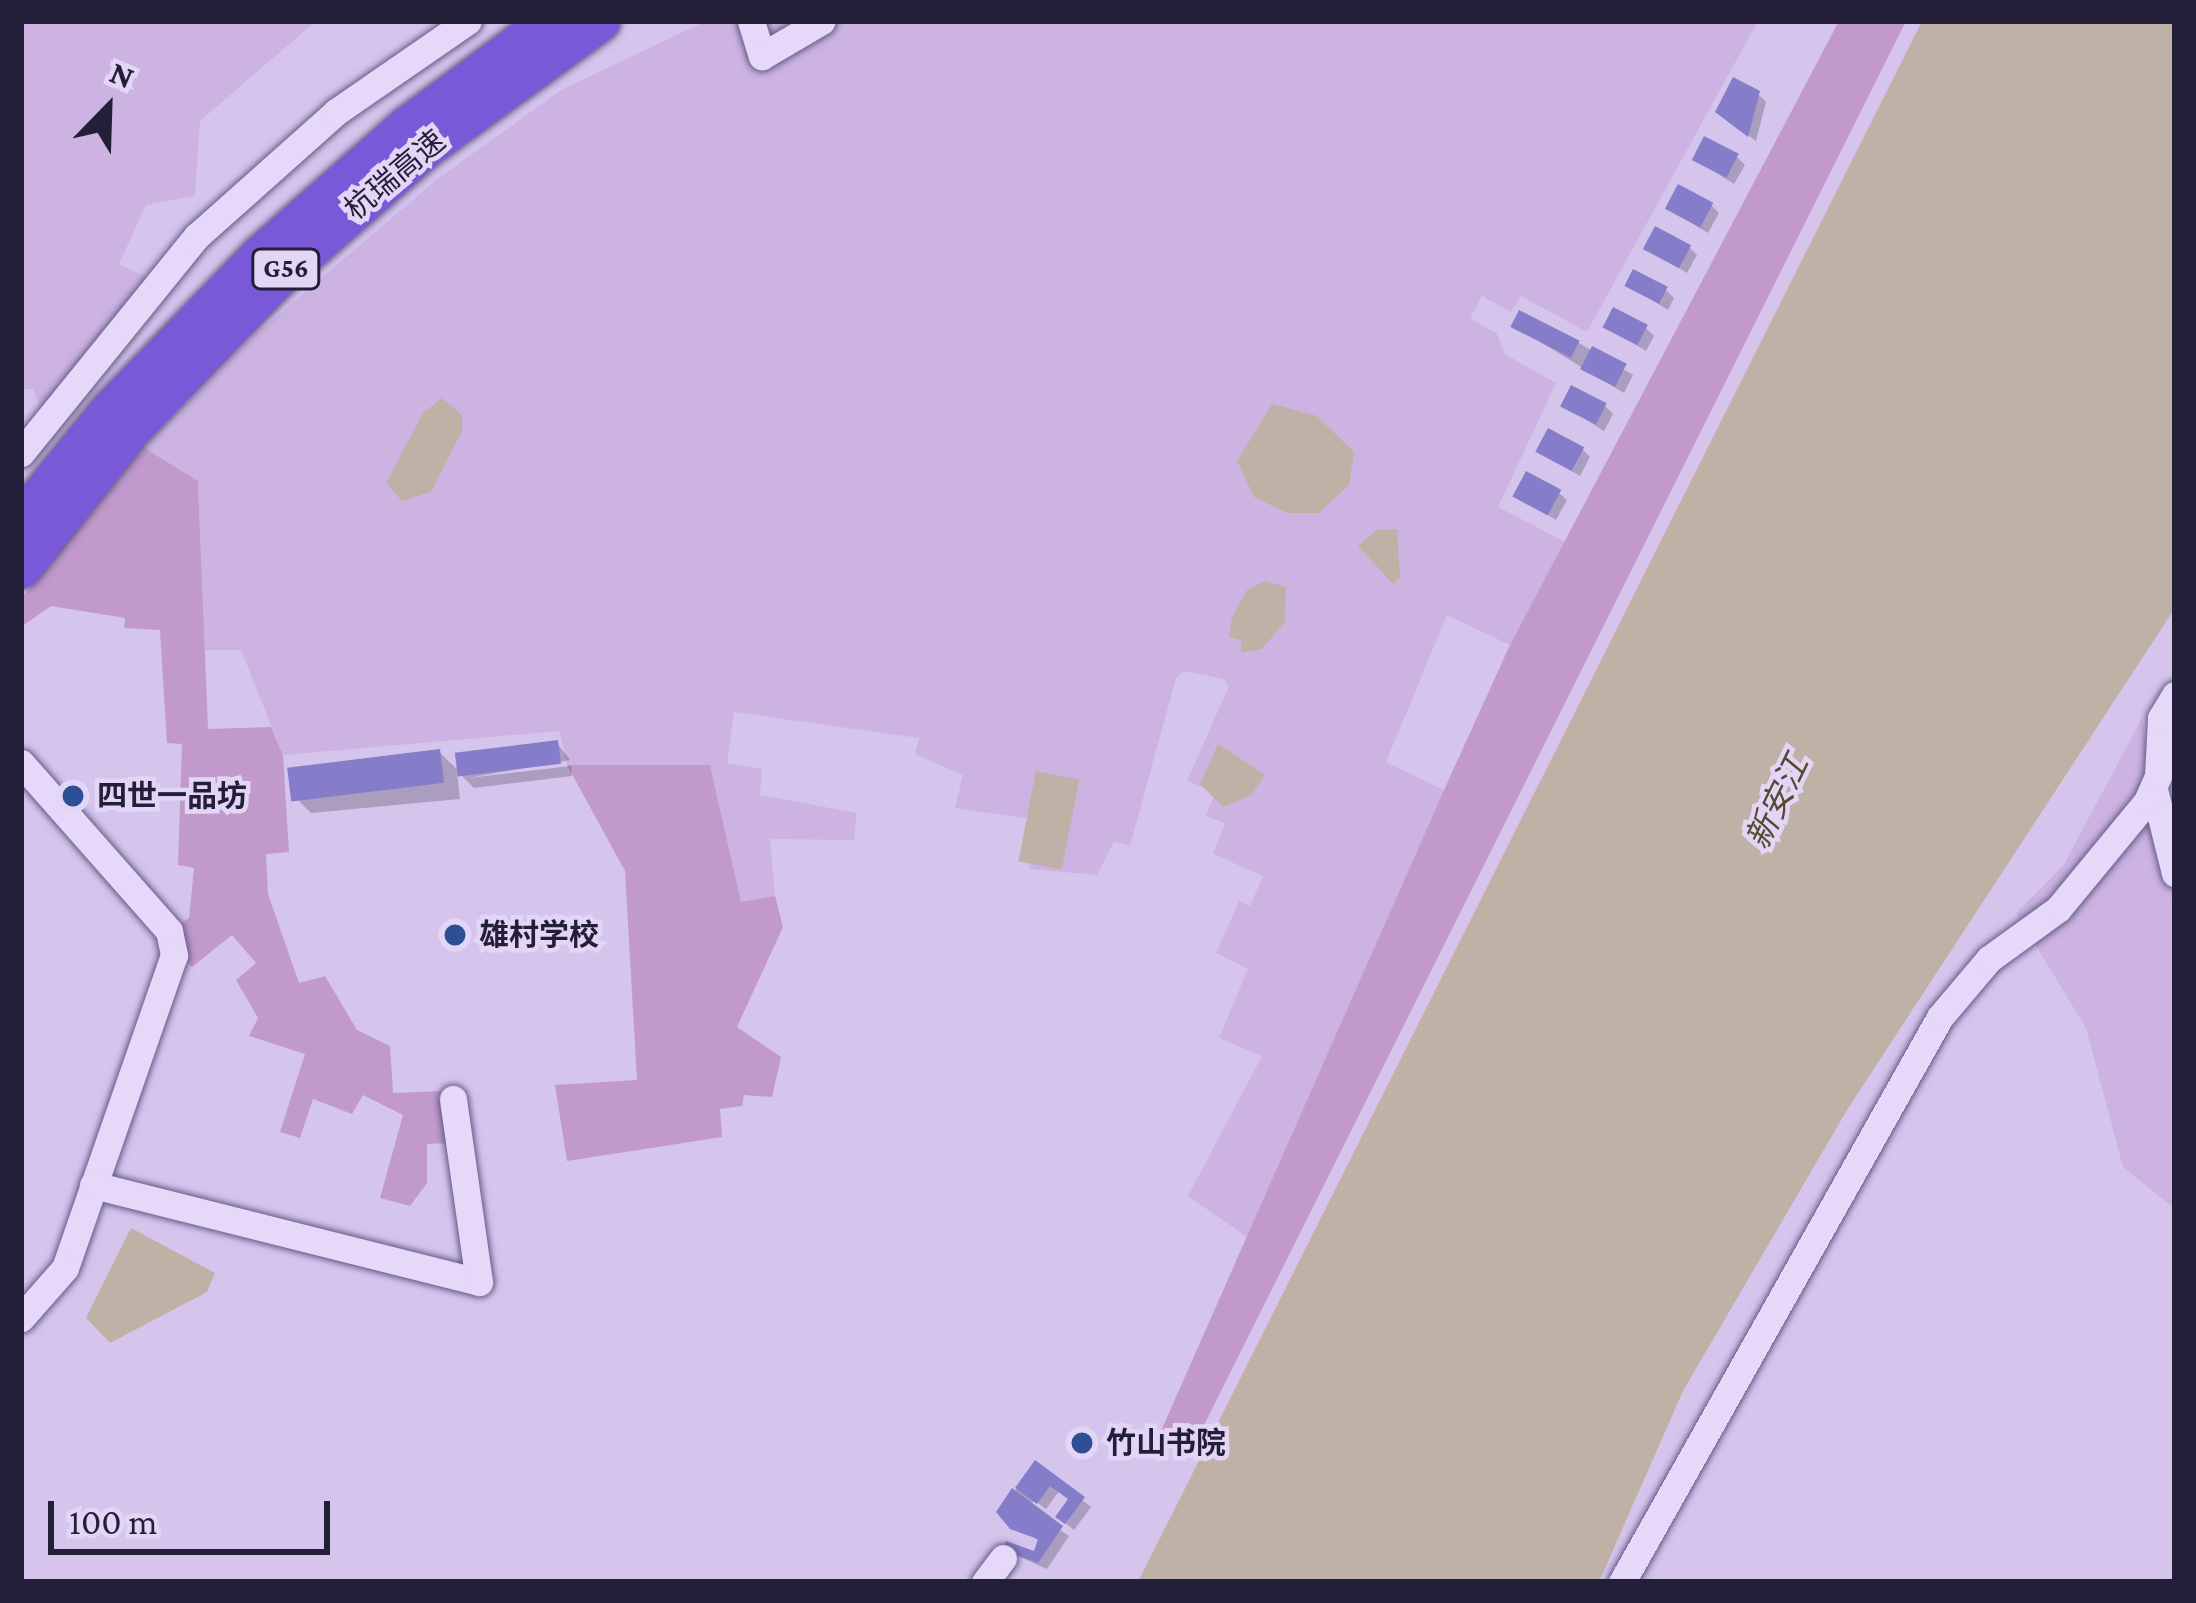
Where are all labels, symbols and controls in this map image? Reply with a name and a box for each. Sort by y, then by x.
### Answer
north arrow [48,48,168,168]
text: N [105,53,140,96]
street label: 杭瑞高速 [337,123,453,227]
road number: G56 [250,248,322,290]
water label: 新安江 [1738,749,1816,855]
place label: 四世一品坊 [97,778,247,814]
marker: 四世一品坊 [60,783,86,809]
place label: 雄村学校 [479,917,599,953]
marker: 雄村学校 [442,922,468,948]
place label: 竹山书院 [1106,1425,1226,1461]
marker: 竹山书院 [1069,1430,1095,1456]
scale bar [54,1477,336,1551]
text: 100 m [69,1502,157,1542]

